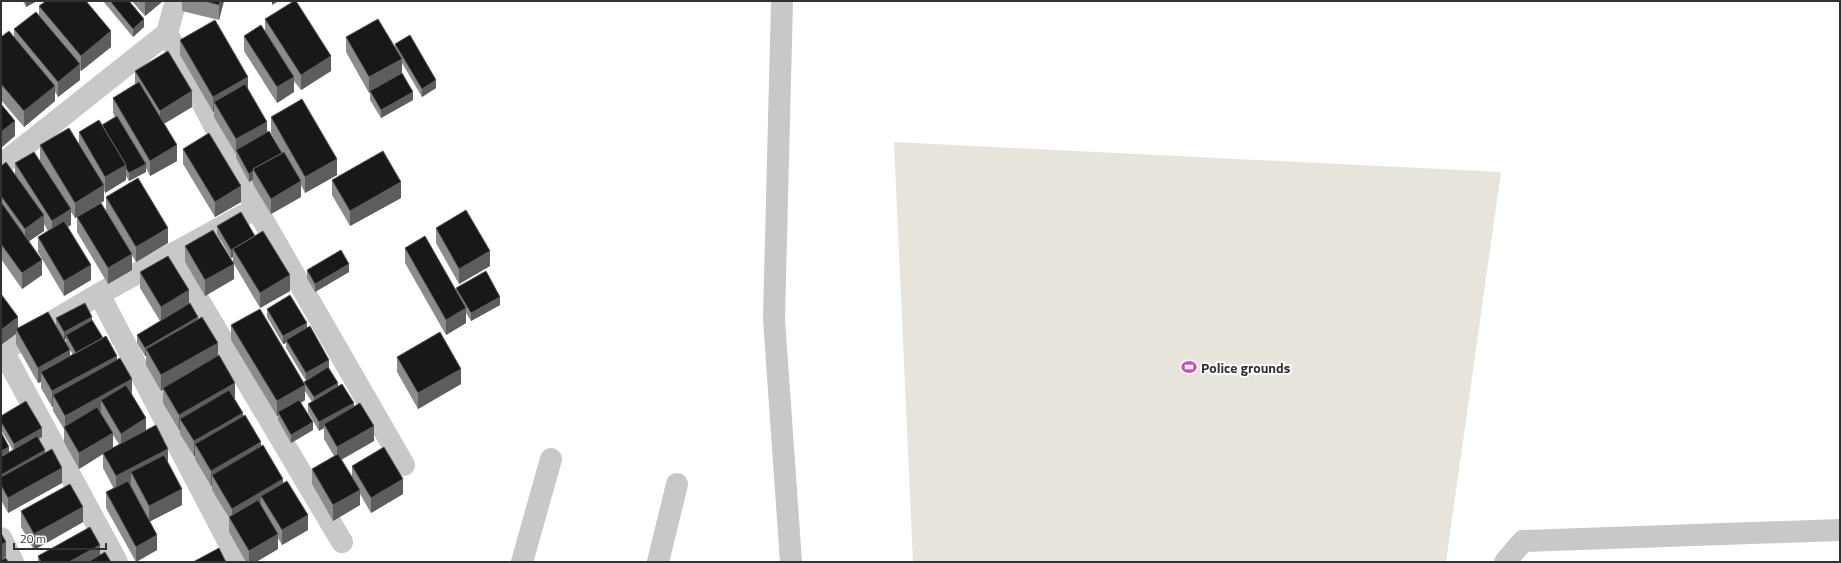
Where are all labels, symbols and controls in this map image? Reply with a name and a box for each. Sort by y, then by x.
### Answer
place label: Police grounds [1201,357,1291,378]
sports icon: Police grounds [1180,358,1198,376]
scale bar [14,525,106,551]
text: 20 m [20,529,46,548]

